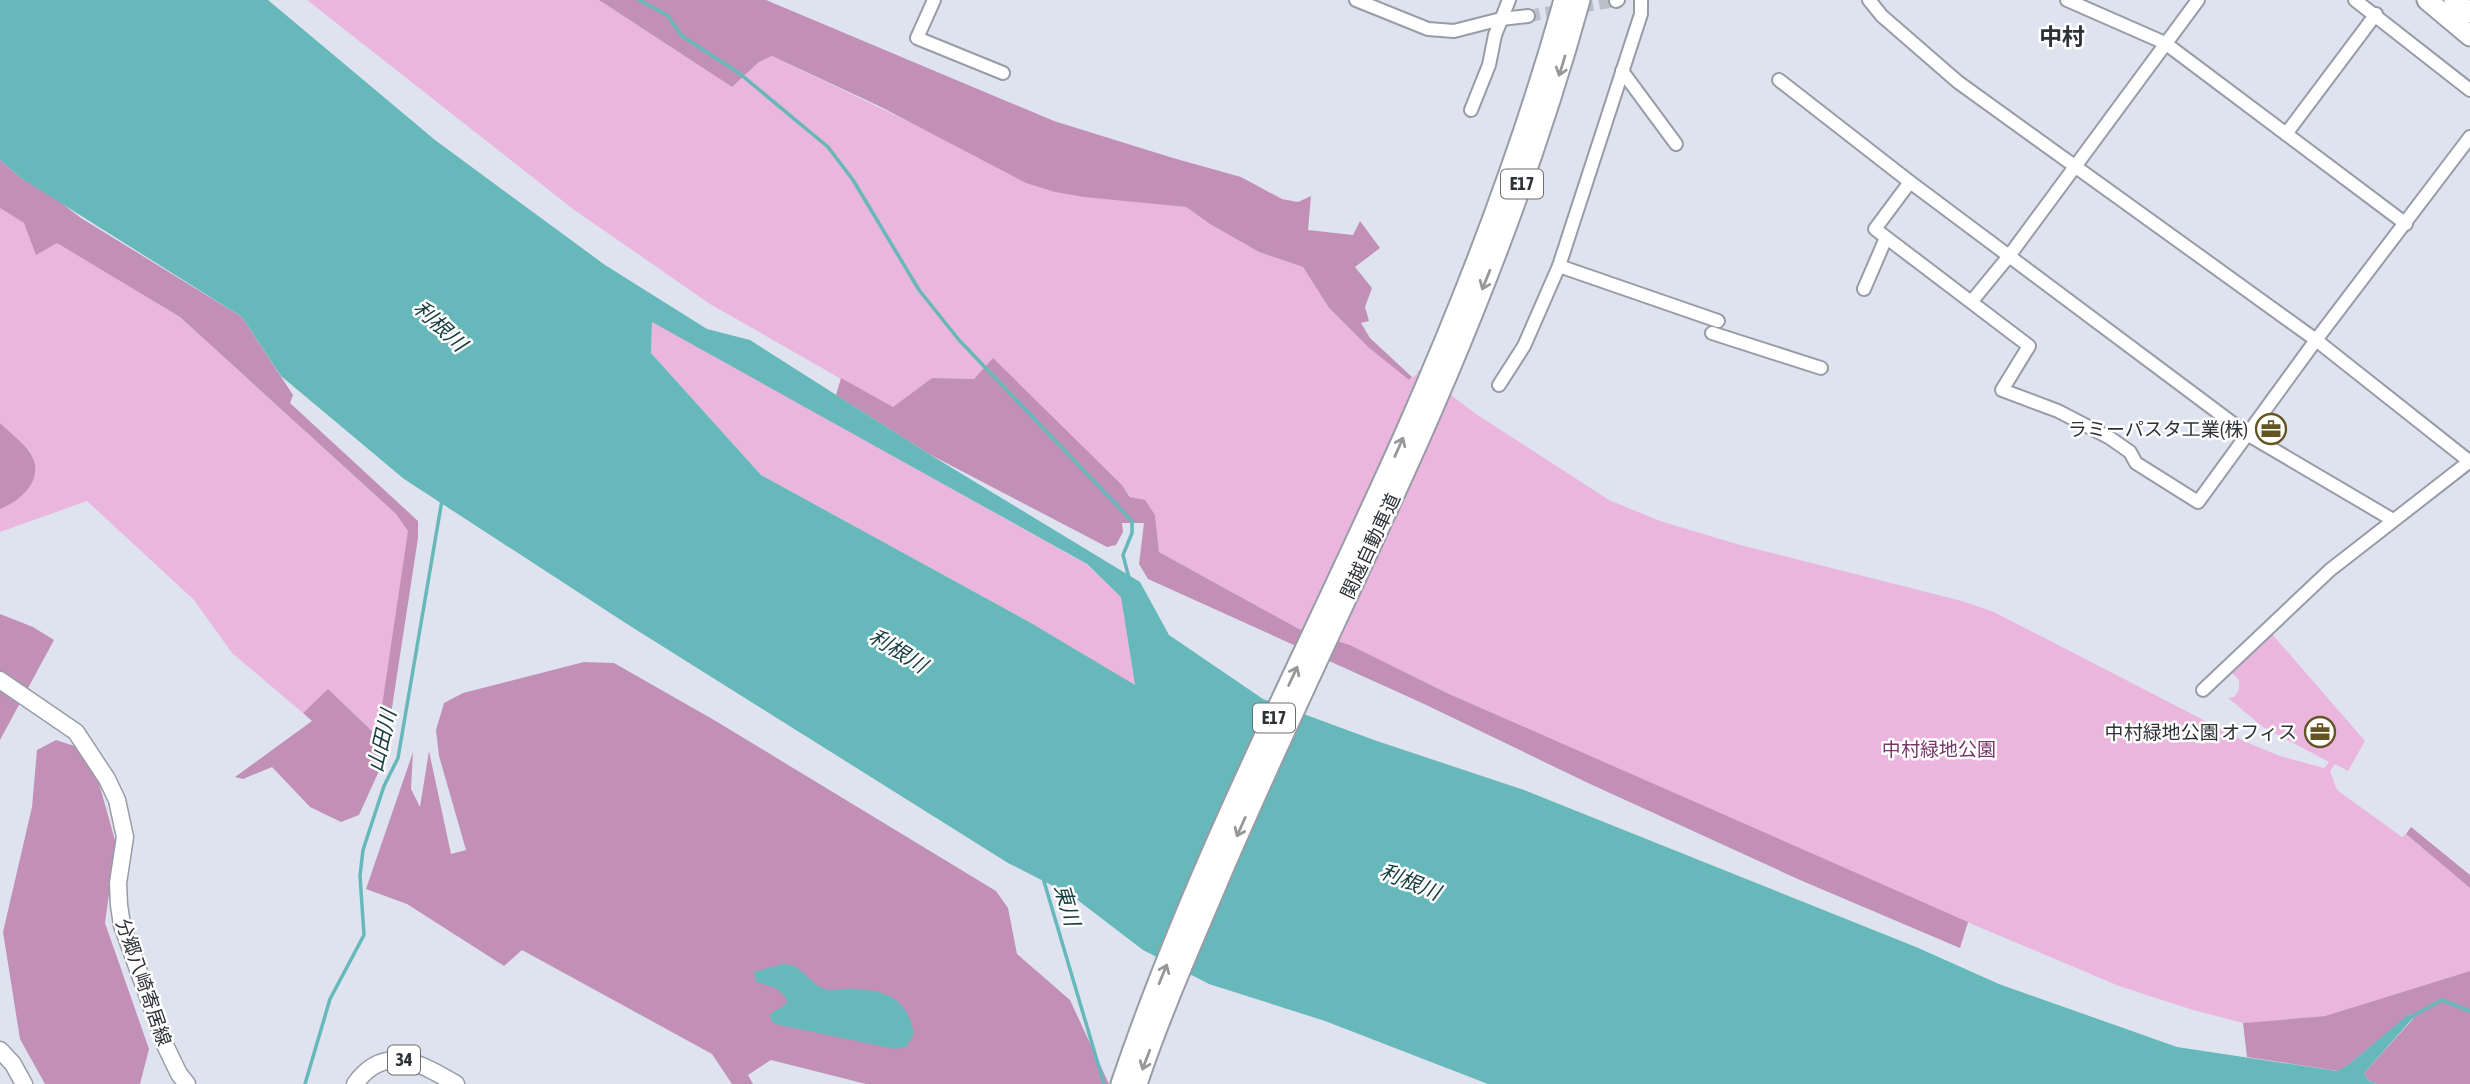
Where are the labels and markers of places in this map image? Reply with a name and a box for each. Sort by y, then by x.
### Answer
office icon: ラミーパスタ工業(株) [2254,412,2288,446]
place label: ラミーパスタ工業(株) [2068,418,2248,440]
office icon: 中村緑地公園 オフィス [2303,715,2337,749]
place label: 中村緑地公園 オフィス [2105,721,2297,743]

